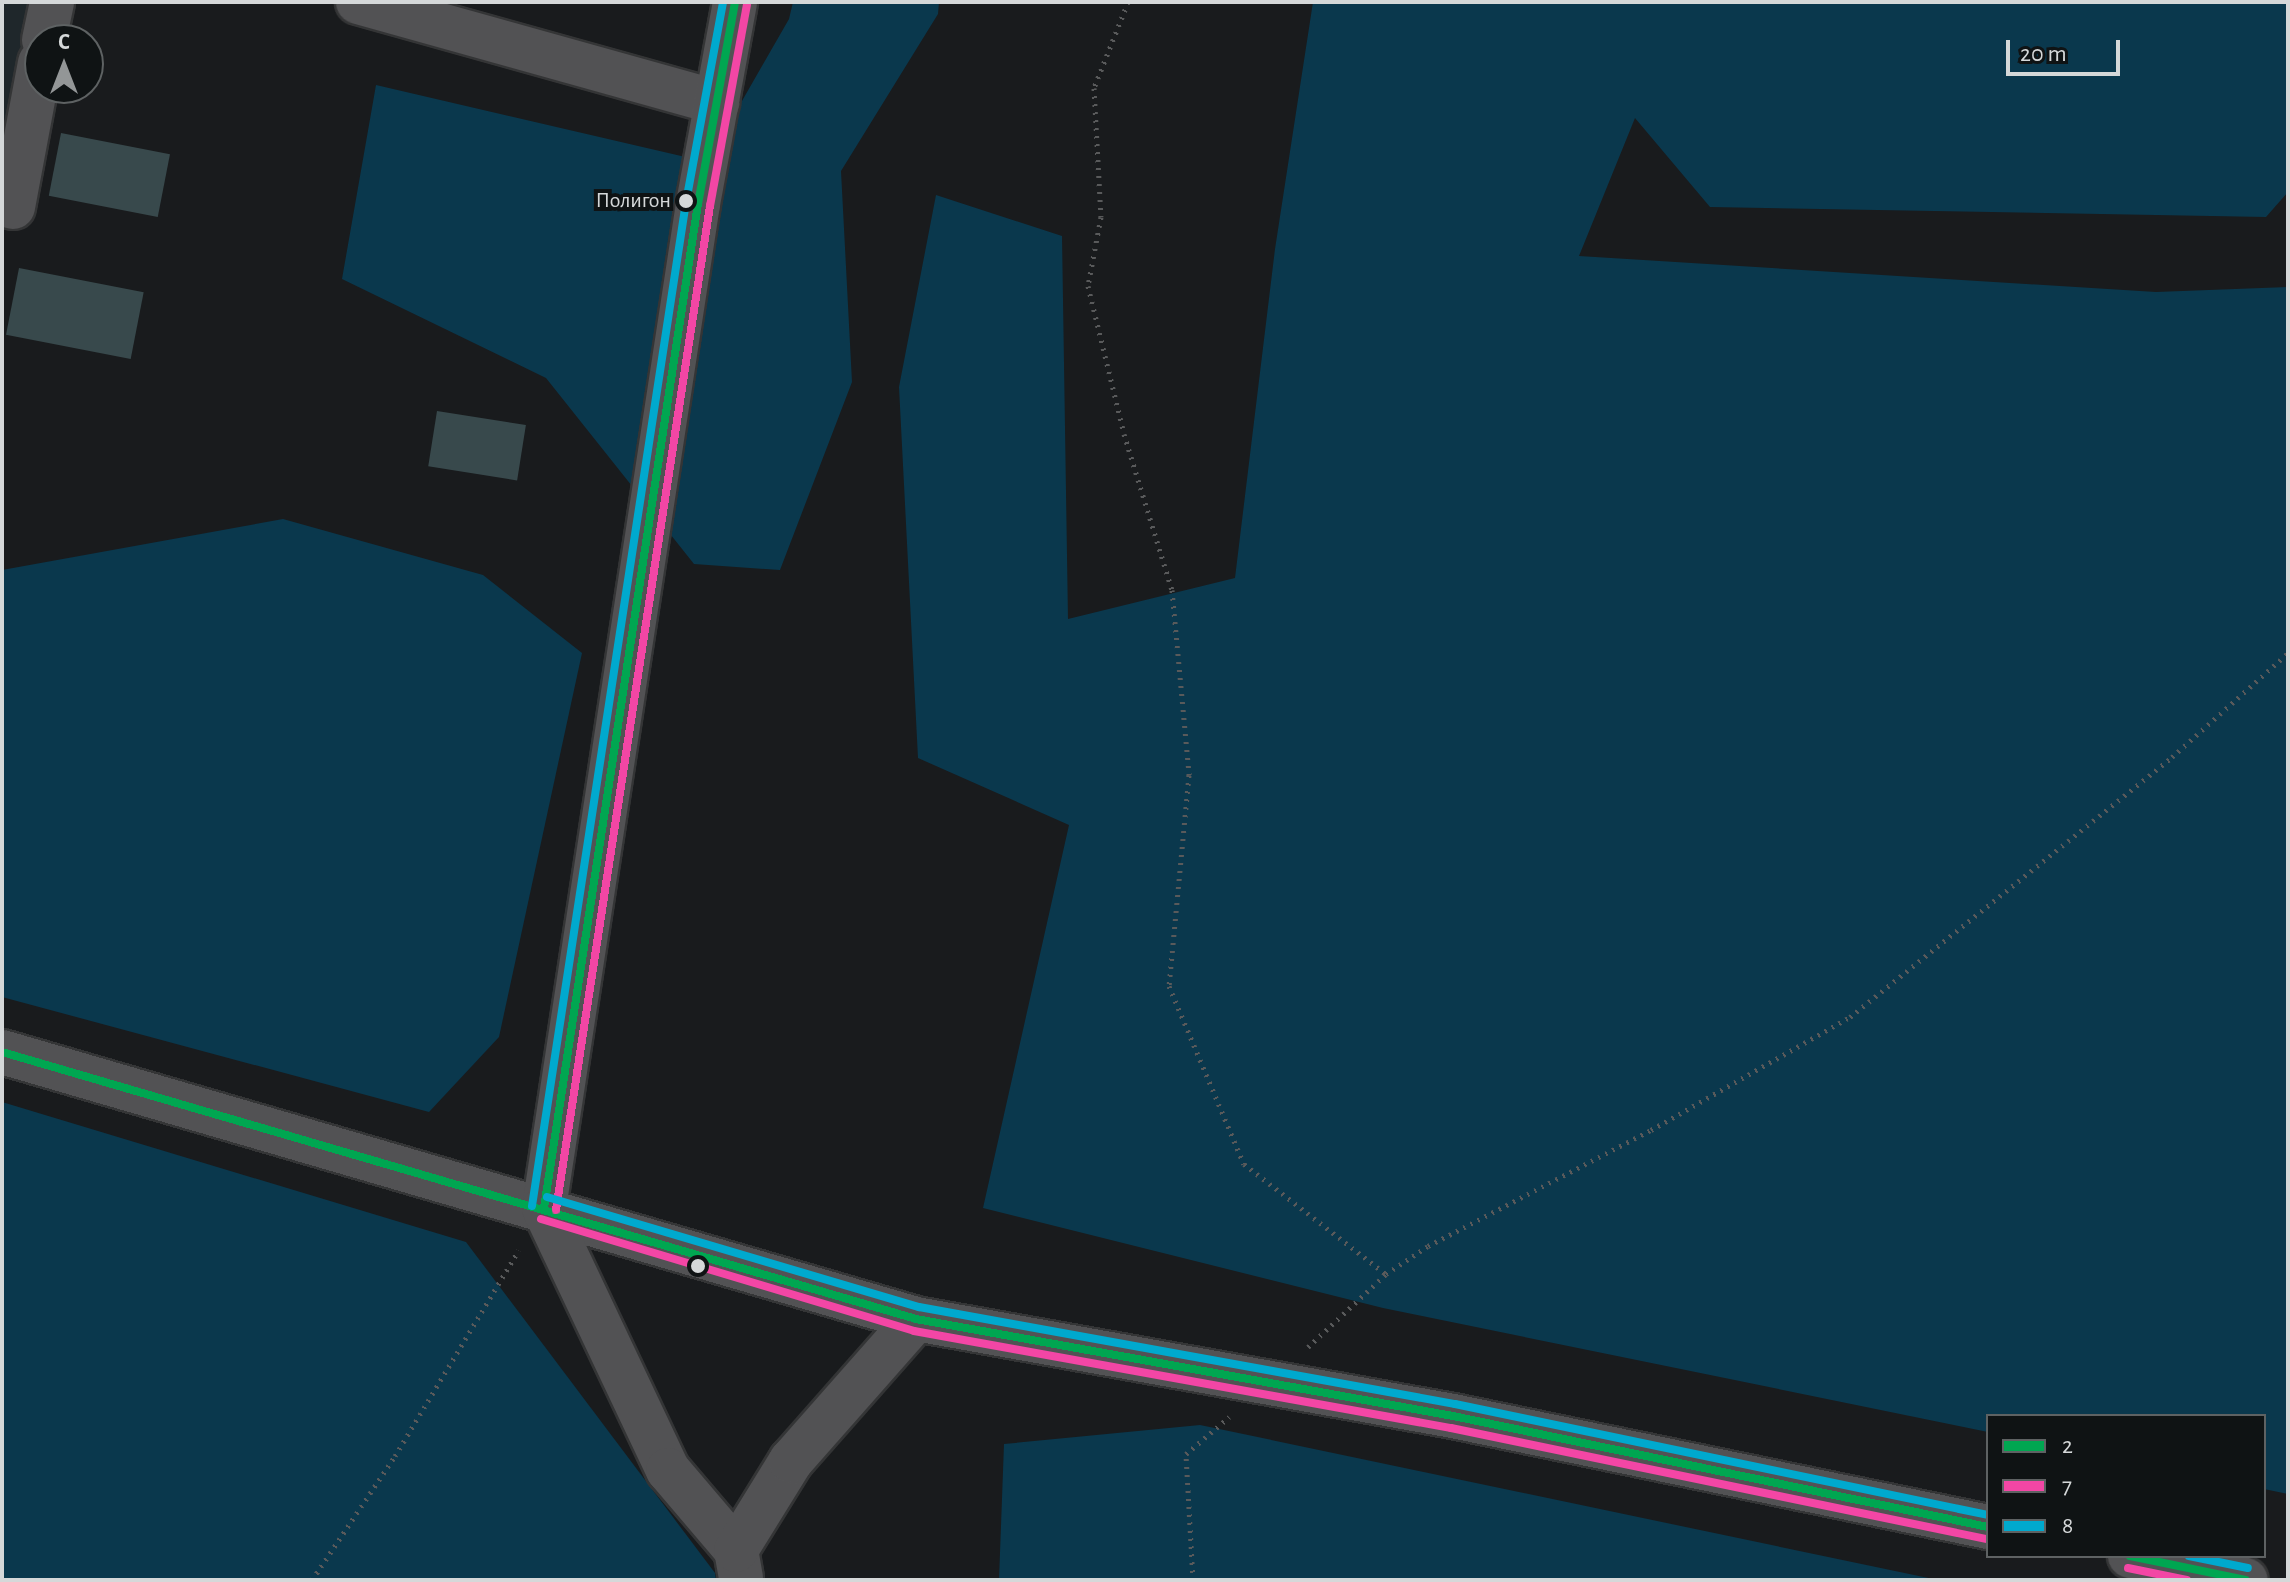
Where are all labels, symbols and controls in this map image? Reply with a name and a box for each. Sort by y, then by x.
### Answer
north arrow [24,24,104,104]
scale bar [2010,24,2124,74]
text: С [58,31,70,53]
text: 20 m [2020,42,2067,66]
place label: Полигон [596,188,671,214]
marker: Полигон [678,193,694,209]
unlabelled marker [690,1258,706,1274]
legend [1986,1414,2266,1558]
text: 2 [2062,1434,2073,1458]
text: 7 [2062,1474,2072,1498]
text: 8 [2062,1514,2073,1538]

